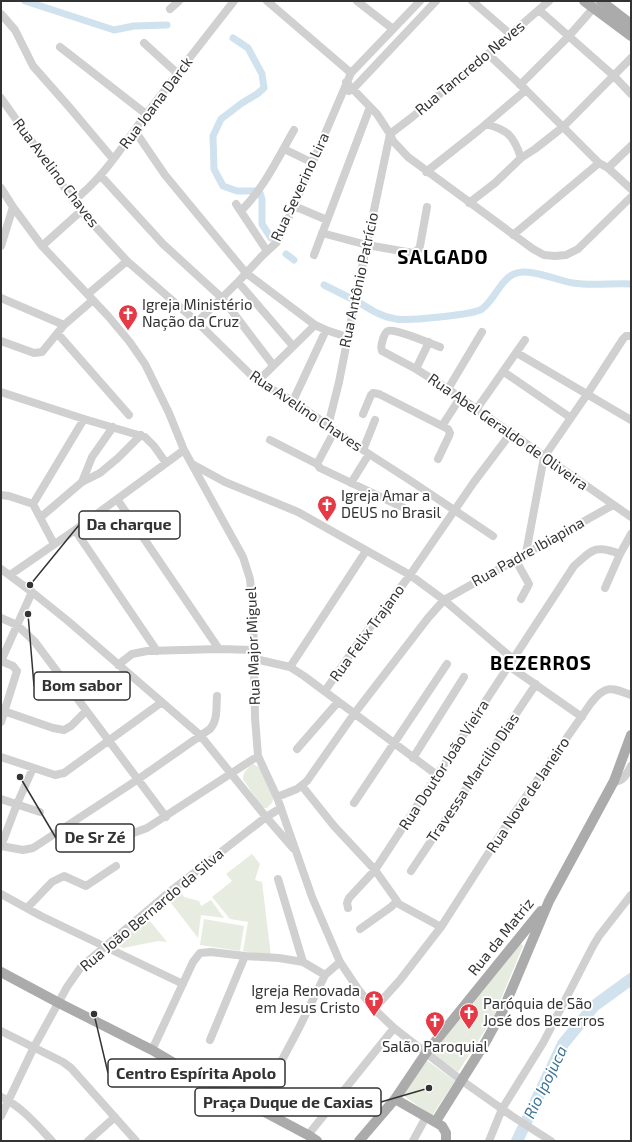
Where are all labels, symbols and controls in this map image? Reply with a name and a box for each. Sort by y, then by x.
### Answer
street label: Rua Tancredo Neves [411,16,528,118]
street label: Rua Joana Darck [115,53,196,152]
street label: Rua Avelino Chaves [10,114,104,230]
street label: Rua Severino Lira [266,129,332,244]
street label: Rua Antônio Patrício [335,211,381,349]
district label: SALGADO [397,245,489,268]
place label: Igreja Ministério Nação da Cruz [142,295,252,331]
church icon: Igreja Ministério Nação da Cruz [117,303,139,331]
street label: Rua Avelino Chaves [247,366,366,454]
street label: Rua Abel Geraldo de Oliveira [425,369,592,493]
place label: Igreja Amar a DEUS no Brasil [341,486,442,521]
church icon: Igreja Amar a DEUS no Brasil [316,494,338,522]
callout: Da charque [79,511,180,539]
street label: Rua Padre Ibiapina [468,513,587,590]
text: Da charque [86,514,172,533]
street label: Rua Felix Trajano [325,581,408,685]
street label: Rua Major Miguel [241,586,264,706]
district label: BEZERROS [490,651,592,674]
callout: Bom sabor [34,672,130,700]
text: Bom sabor [42,675,122,694]
street label: Rua Doutor João Vieira [394,696,492,833]
street label: Travessa Marcilio Dias [422,709,522,846]
street label: Rua Nove de Janeiro [482,733,573,856]
callout: De Sr Zé [56,824,134,852]
text: De Sr Zé [64,827,126,846]
street label: Rua João Bernardo da Silva [76,844,227,975]
street label: Rua da Matriz [464,894,537,979]
place label: Igreja Renovada em Jesus Cristo [251,981,360,1016]
church icon: Igreja Renovada em Jesus Cristo [363,989,385,1017]
place label: Paróquia de São José dos Bezerros [483,994,605,1029]
church icon: Paróquia de São José dos Bezerros [458,1002,480,1030]
church icon: Salão Paroquial [424,1010,446,1038]
place label: Salão Paroquial [382,1037,489,1055]
water label: Rio Ipojuca [519,1042,571,1122]
callout: Centro Espírita Apolo [108,1059,285,1087]
text: Centro Espírita Apolo [116,1063,276,1082]
callout: Praça Duque de Caxias [195,1088,381,1116]
text: Praça Duque de Caxias [203,1092,373,1113]

